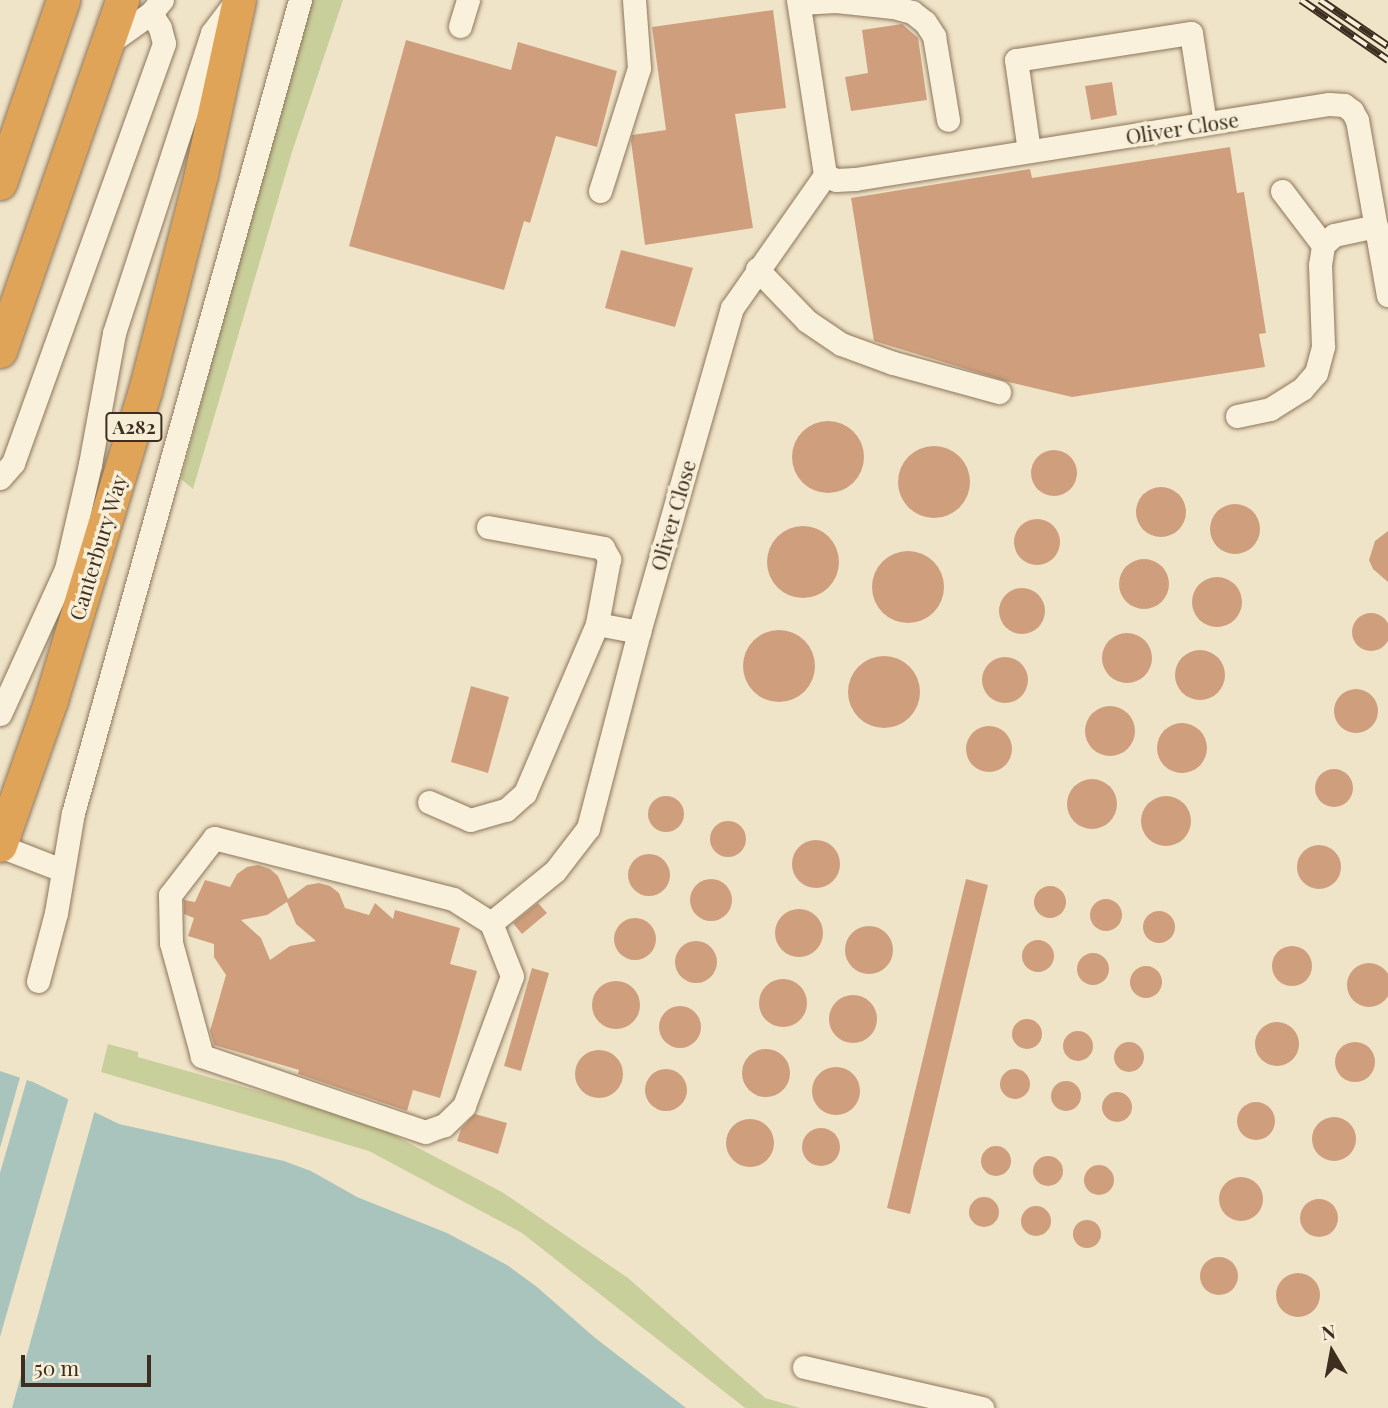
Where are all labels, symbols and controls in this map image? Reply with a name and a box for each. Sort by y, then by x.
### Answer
street label: Oliver Close [1123,106,1241,148]
road number: A282 [104,412,164,442]
street label: Oliver Close [644,456,700,574]
street label: Canterbury Way [63,470,131,624]
north arrow [1297,1317,1367,1387]
text: N [1319,1317,1337,1345]
scale bar [24,1342,154,1386]
text: 50 m [34,1353,79,1381]

